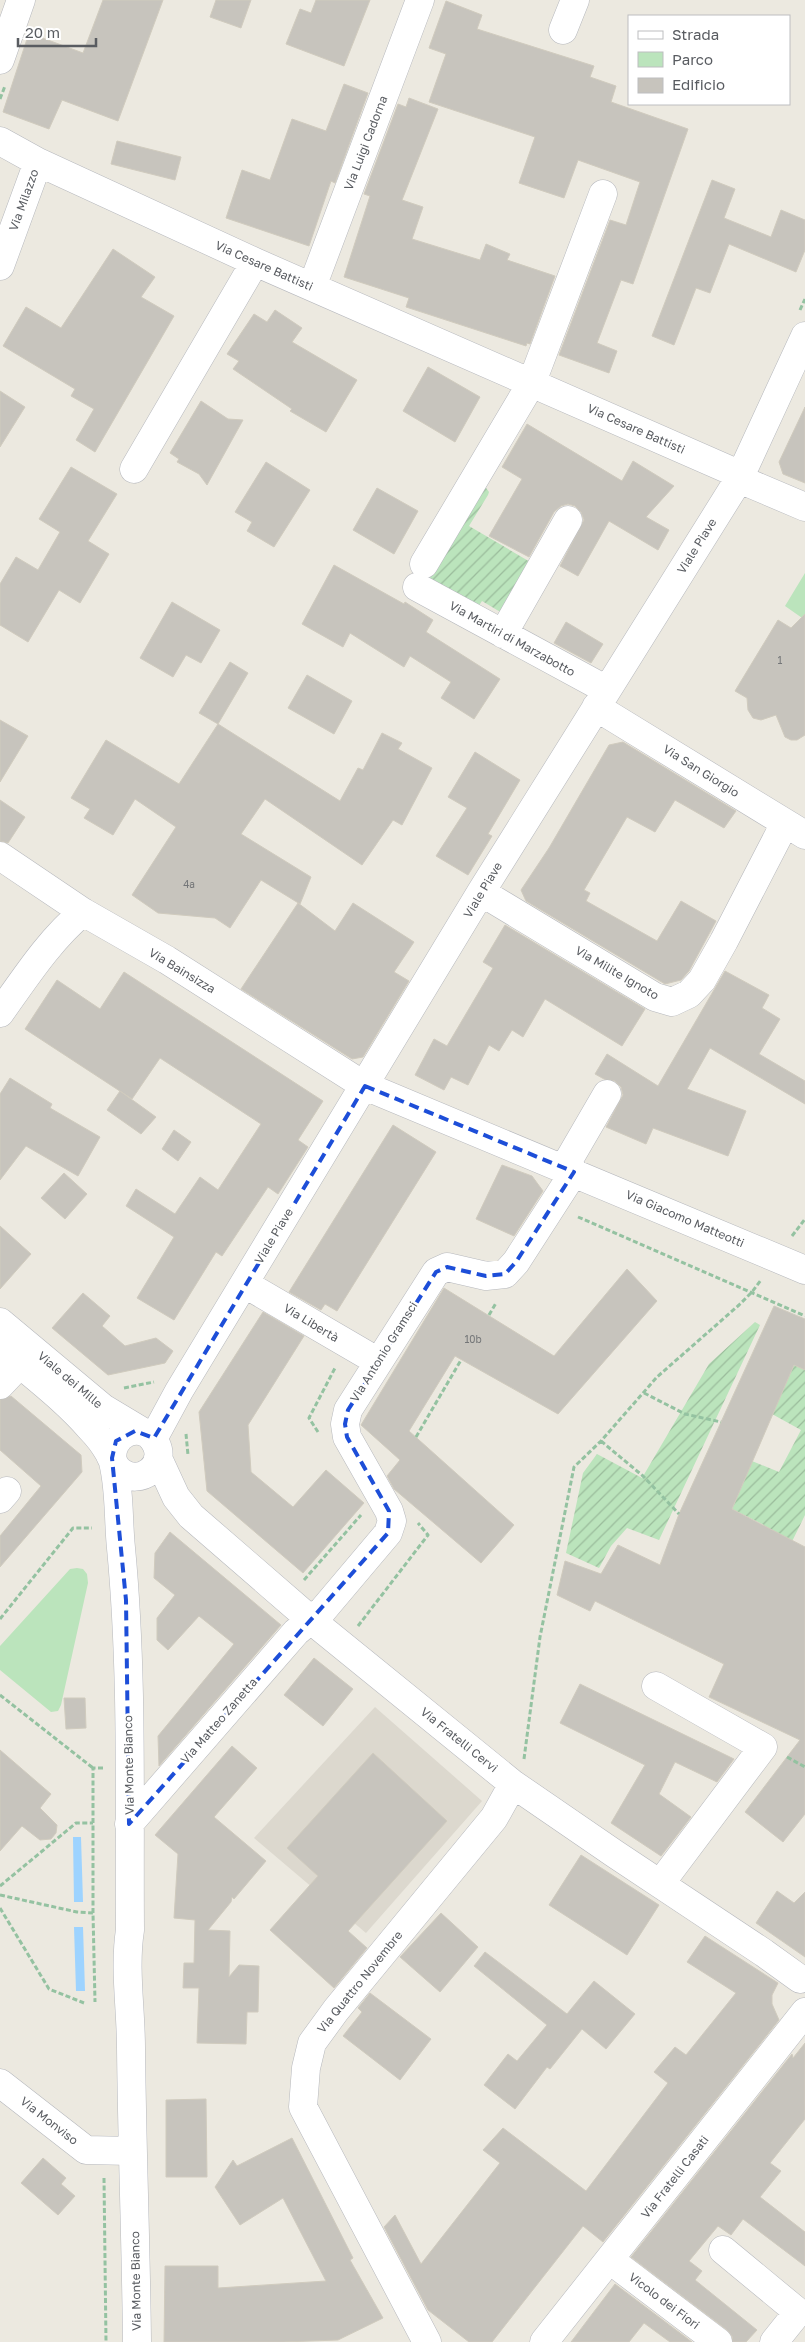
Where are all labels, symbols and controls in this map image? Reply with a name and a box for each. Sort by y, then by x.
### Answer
scale bar [18,15,95,47]
legend [628,15,790,105]
text: 20 m [25,23,60,41]
text: Strada [672,25,719,43]
text: Parco [672,50,713,68]
text: Edificio [672,75,725,93]
street label: Via Luigi Cadorna [341,93,390,192]
street label: Via Milazzo [5,167,42,233]
street label: Via Cesare Battisti [213,237,315,294]
street label: Via Cesare Battisti [585,400,687,457]
street label: Viale Piave [674,515,720,576]
street label: Via Martiri di Marzabotto [447,598,578,679]
house number: 1 [778,654,783,666]
street label: Via San Giorgio [660,741,742,800]
street label: Viale Piave [460,859,505,921]
house number: 4a [183,878,195,890]
street label: Via Milite Ignoto [573,943,662,1003]
street label: Via Bainsizza [146,945,218,996]
street label: Via Giacomo Matteotti [624,1187,747,1250]
street label: Viale Piave [251,1205,296,1267]
street label: Via Antonio Gramsci [347,1299,421,1405]
street label: Via Libertà [281,1300,342,1345]
house number: 10b [464,1333,482,1345]
street label: Viale dei Mille [35,1348,106,1411]
street label: Via Matteo Zanetta [177,1675,260,1767]
street label: Via Fratelli Cervi [418,1704,501,1775]
street label: Via Monte Bianco [120,1715,137,1815]
street label: Via Quattro Novembre [314,1928,405,2036]
street label: Via Monviso [17,2093,81,2148]
street label: Via Fratelli Casati [638,2132,712,2221]
street label: Via Monte Bianco [127,2231,144,2331]
street label: Vicolo dei Fiori [626,2269,703,2332]

